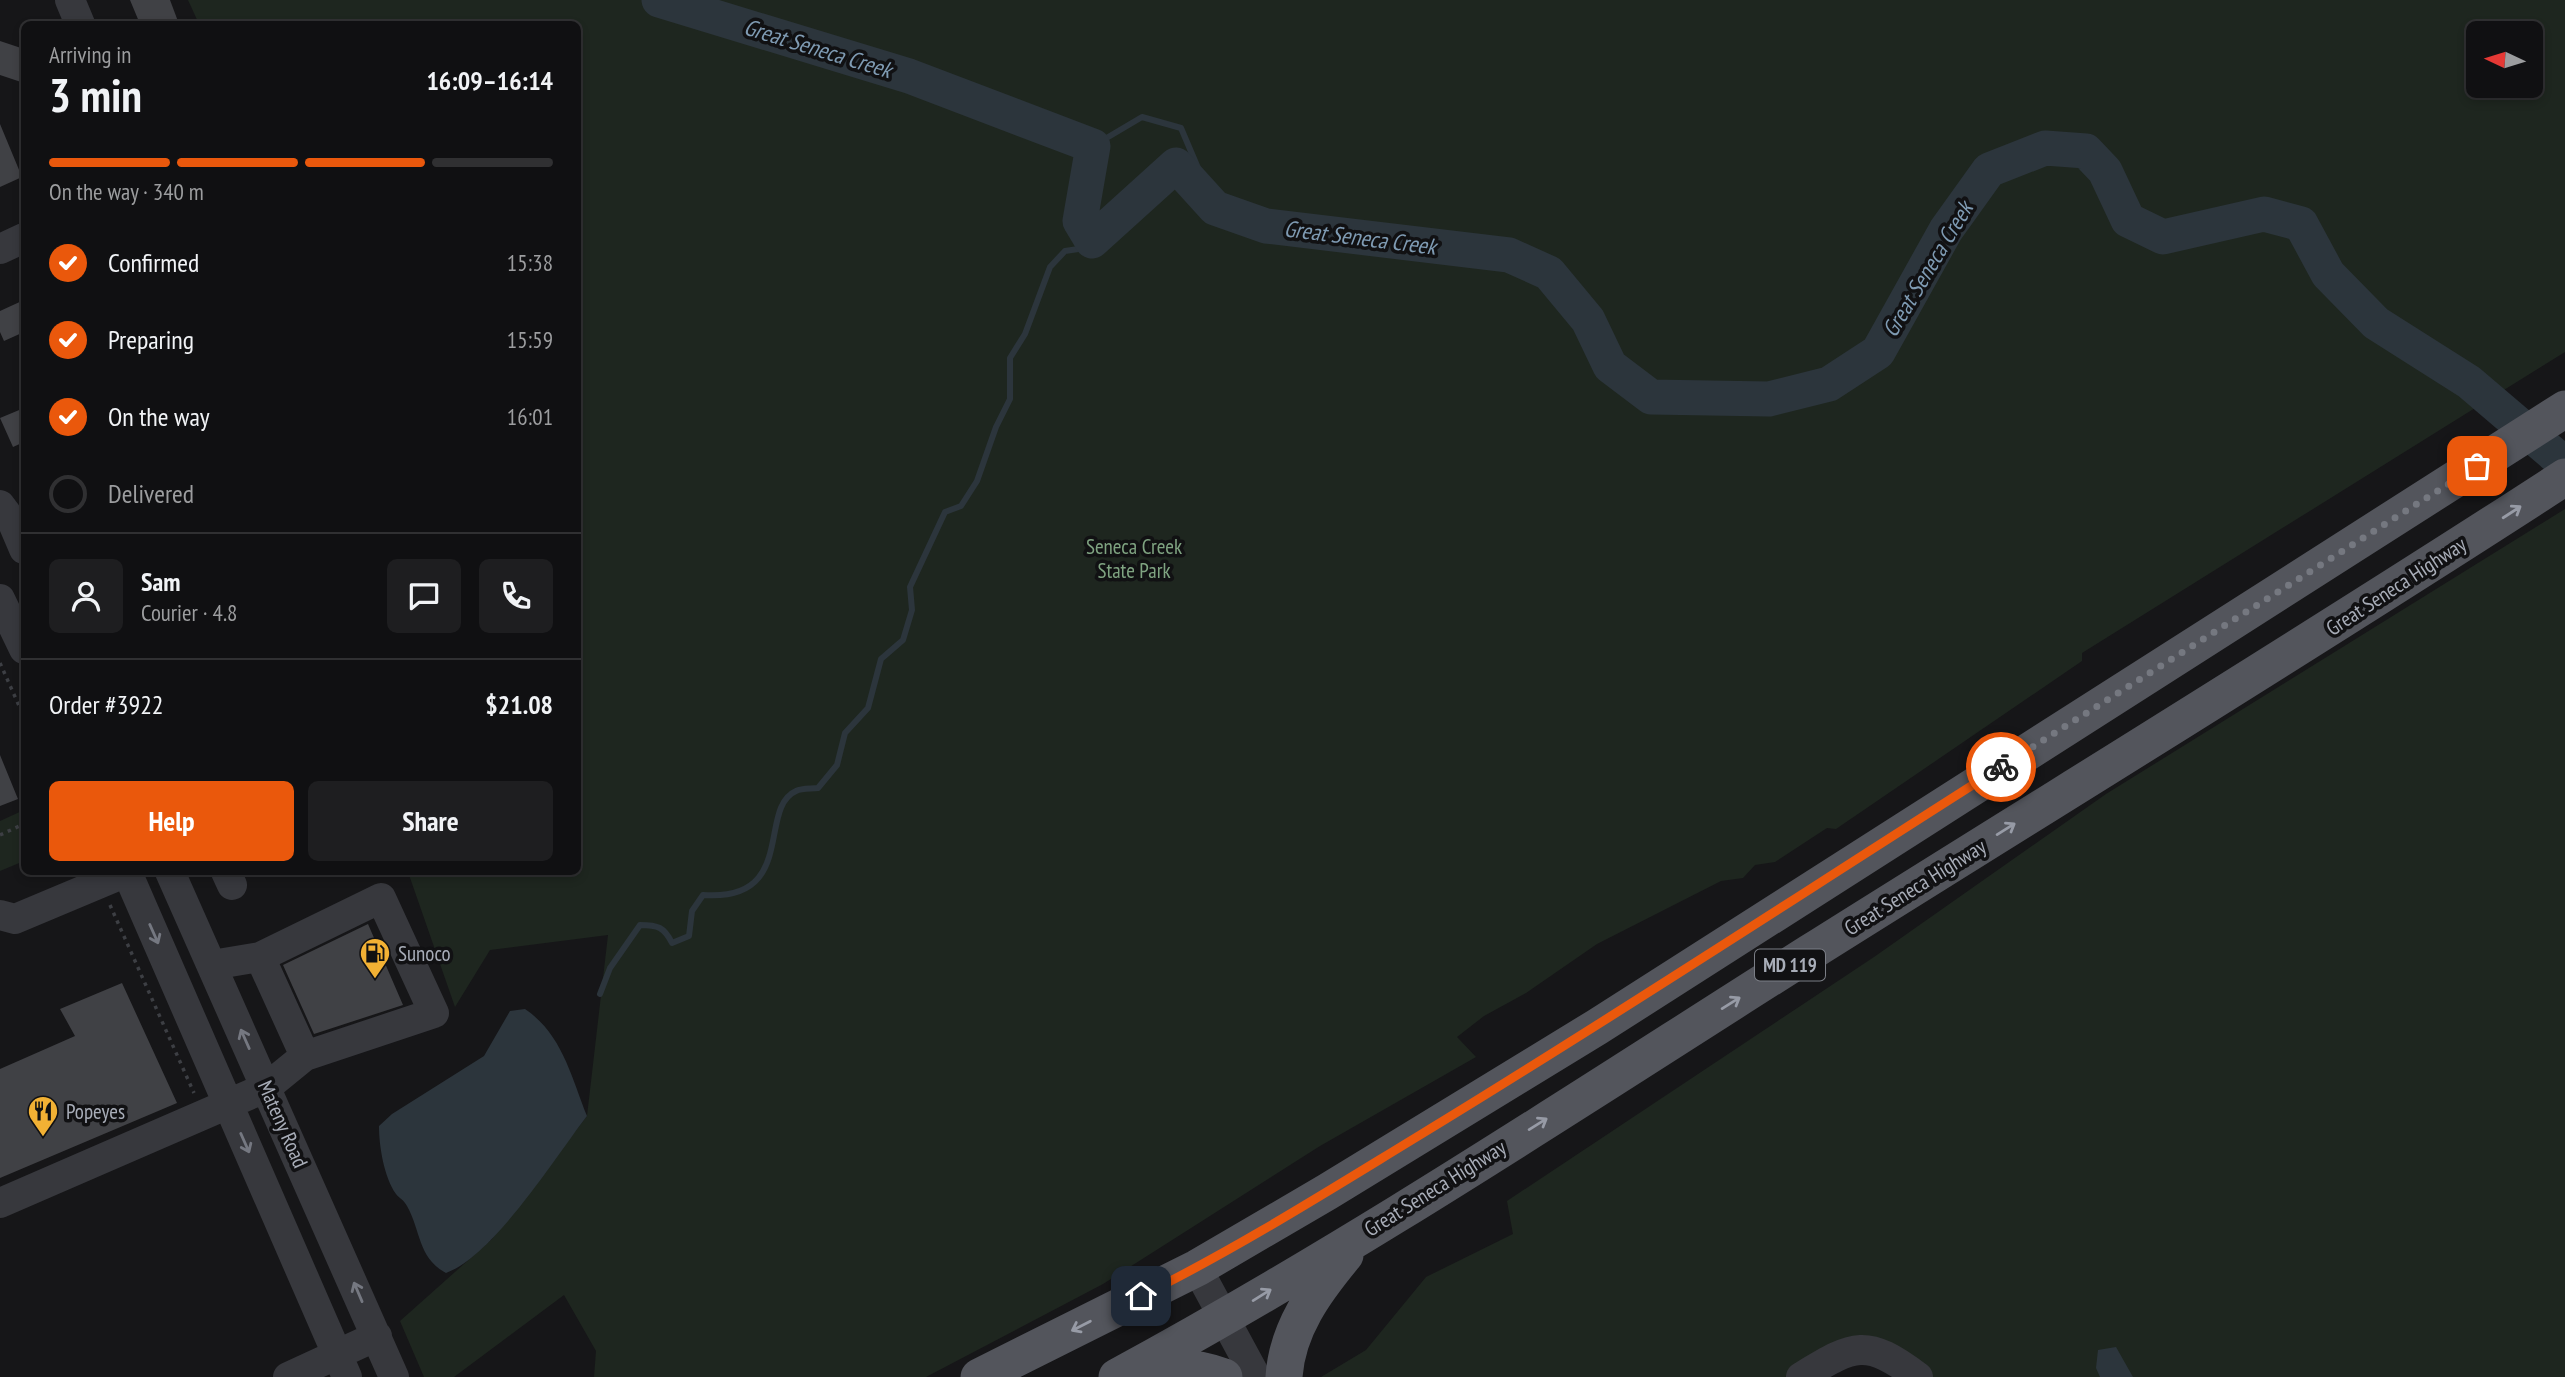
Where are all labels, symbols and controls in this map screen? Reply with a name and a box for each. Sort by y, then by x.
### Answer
water label: Great Seneca Creek [741,12,898,85]
north arrow [2466,21,2543,98]
map controls [2466,21,2543,98]
text: Arriving in [49,40,131,69]
text: 16:09–16:14 [426,64,553,97]
text: 3 min [49,65,142,125]
text: On the way · 340 m [49,177,204,206]
water label: Great Seneca Creek [1875,193,1980,342]
water label: Great Seneca Creek [1282,213,1441,261]
icon: check [49,244,87,282]
text: Confirmed [108,246,199,279]
text: 15:38 [507,248,553,277]
icon: check [49,321,87,359]
text: Preparing [108,323,194,356]
text: 15:59 [507,325,553,354]
icon: check [49,398,87,436]
text: On the way [108,400,210,433]
text: 16:01 [507,402,553,431]
pin [2447,436,2507,496]
icon: bag [2458,447,2496,485]
text: Delivered [108,477,194,510]
one-way arrow [2502,504,2521,519]
street label: Great Seneca Highway [2321,531,2471,641]
park label: Seneca Creek State Park [1086,533,1182,584]
button: person [49,559,123,633]
button: chat [387,559,461,633]
button: phone [479,559,553,633]
text: Sam [141,565,180,598]
text: Courier · 4.8 [141,598,237,627]
text: Order #3922 [49,688,164,721]
text: $21.08 [485,688,553,721]
courier [1966,732,2036,802]
icon: bike [1982,748,2020,786]
button: Help [49,781,294,861]
button: Share [308,781,553,861]
one-way arrow [1996,822,2016,836]
street label: Great Seneca Highway [1839,833,1991,941]
one-way arrow [148,923,161,944]
fuel station icon: Sunoco [358,936,392,980]
place label: Sunoco [398,940,451,967]
road number: MD 119 [1755,950,1825,981]
one-way arrow [1721,995,1740,1010]
one-way arrow [238,1029,251,1050]
street label: Mateny Road [252,1076,314,1172]
restaurant icon: Popeyes [26,1094,60,1138]
place label: Popeyes [66,1098,125,1125]
one-way arrow [1528,1117,1548,1131]
one-way arrow [239,1131,252,1153]
street label: Great Seneca Highway [1359,1134,1511,1242]
pin [1111,1266,1171,1326]
icon: home [1122,1277,1160,1315]
one-way arrow [351,1282,364,1303]
one-way arrow [1251,1288,1271,1302]
one-way arrow [1071,1320,1092,1334]

